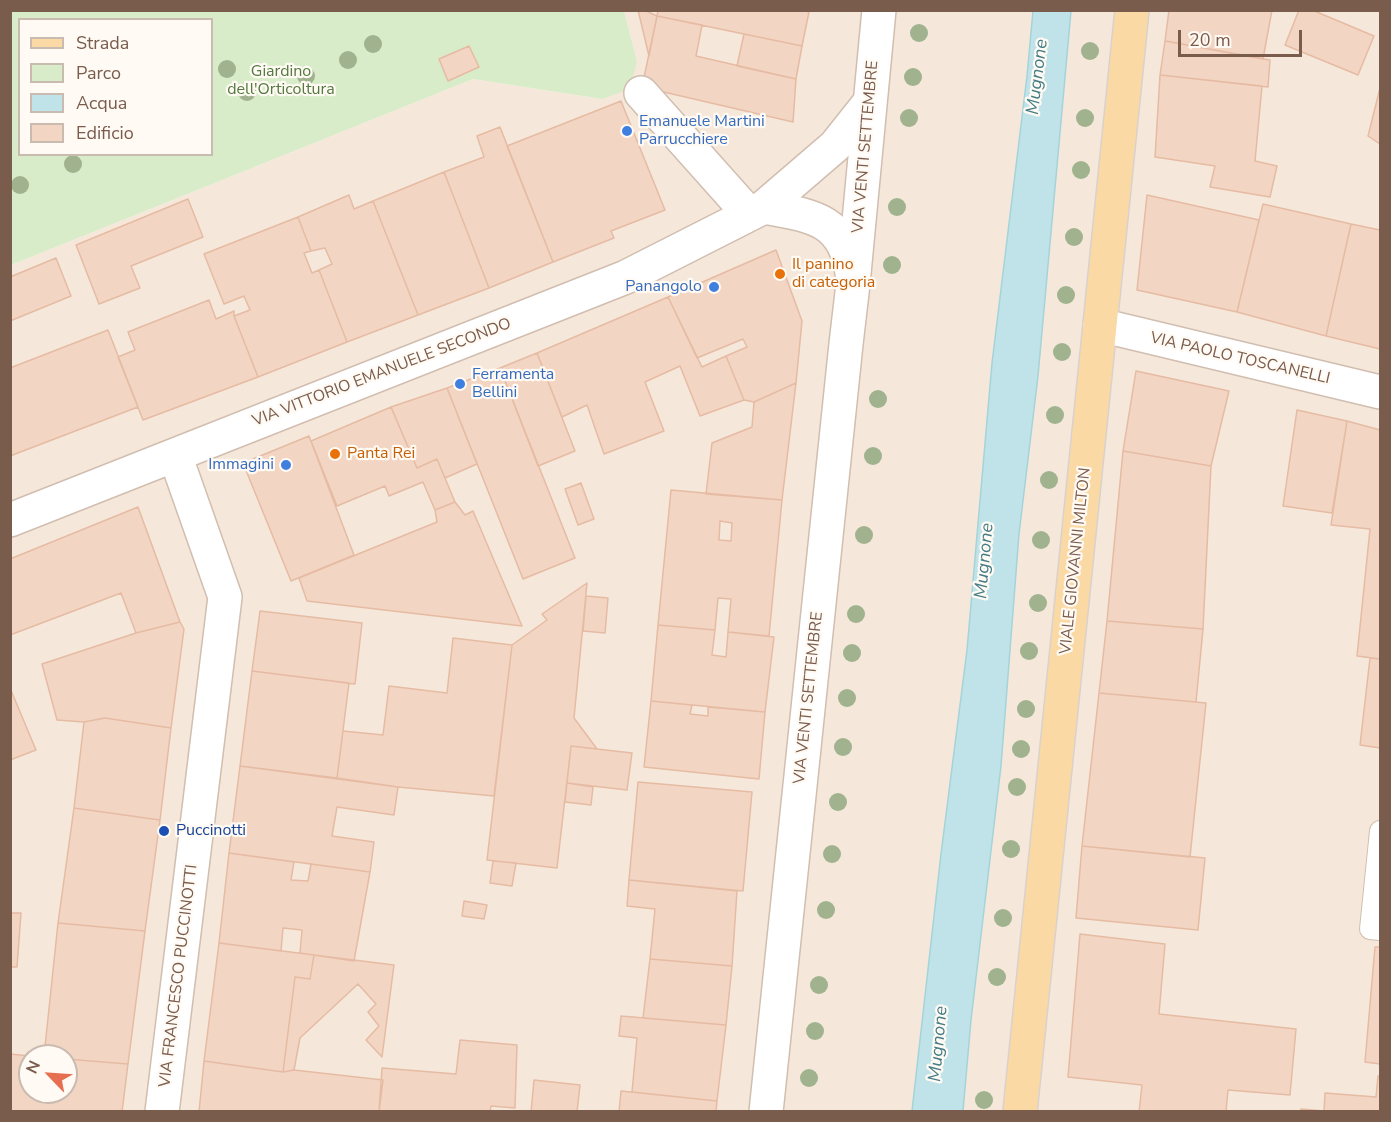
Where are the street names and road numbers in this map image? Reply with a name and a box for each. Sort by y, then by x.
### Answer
street label: VIA VENTI SETTEMBRE [849,60,883,234]
street label: VIA VITTORIO EMANUELE SECONDO [250,315,514,431]
street label: VIA PAOLO TOSCANELLI [1148,329,1332,389]
street label: VIALE GIOVANNI MILTON [1057,467,1095,655]
street label: VIA VENTI SETTEMBRE [790,611,828,785]
street label: VIA FRANCESCO PUCCINOTTI [156,864,202,1088]

